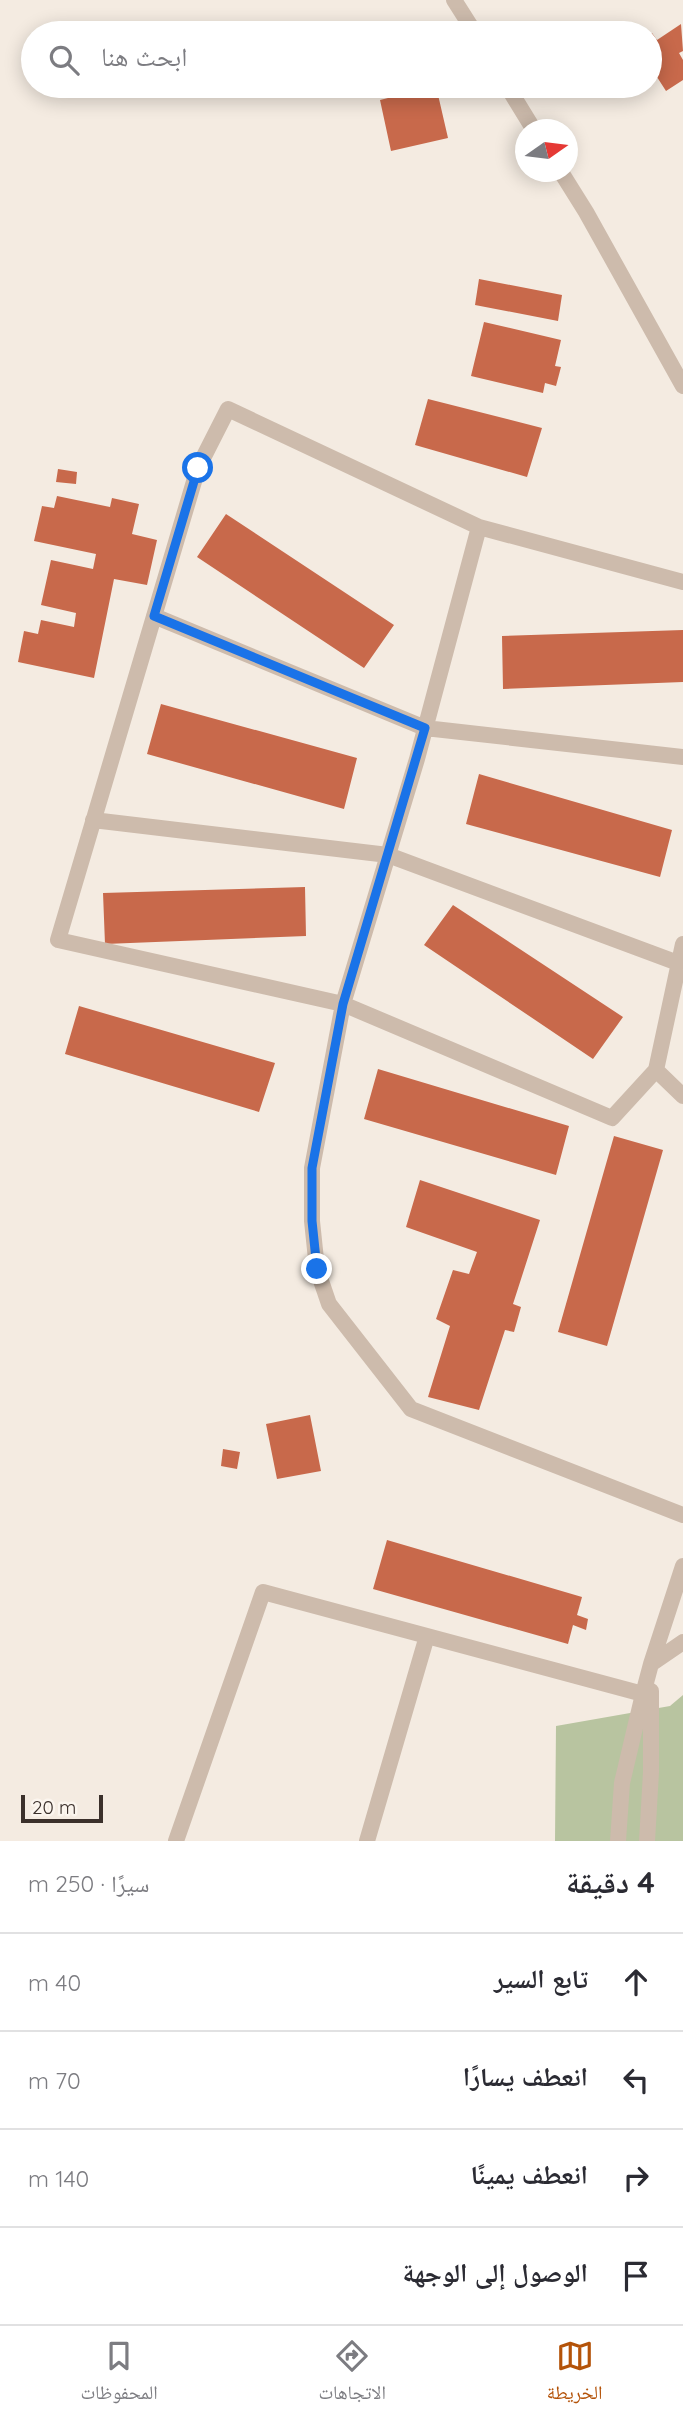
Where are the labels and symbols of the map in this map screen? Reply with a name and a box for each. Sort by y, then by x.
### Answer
north arrow [515,119,578,182]
route start [182,452,213,483]
route end [301,1253,332,1284]
scale bar [21,1792,103,1824]

